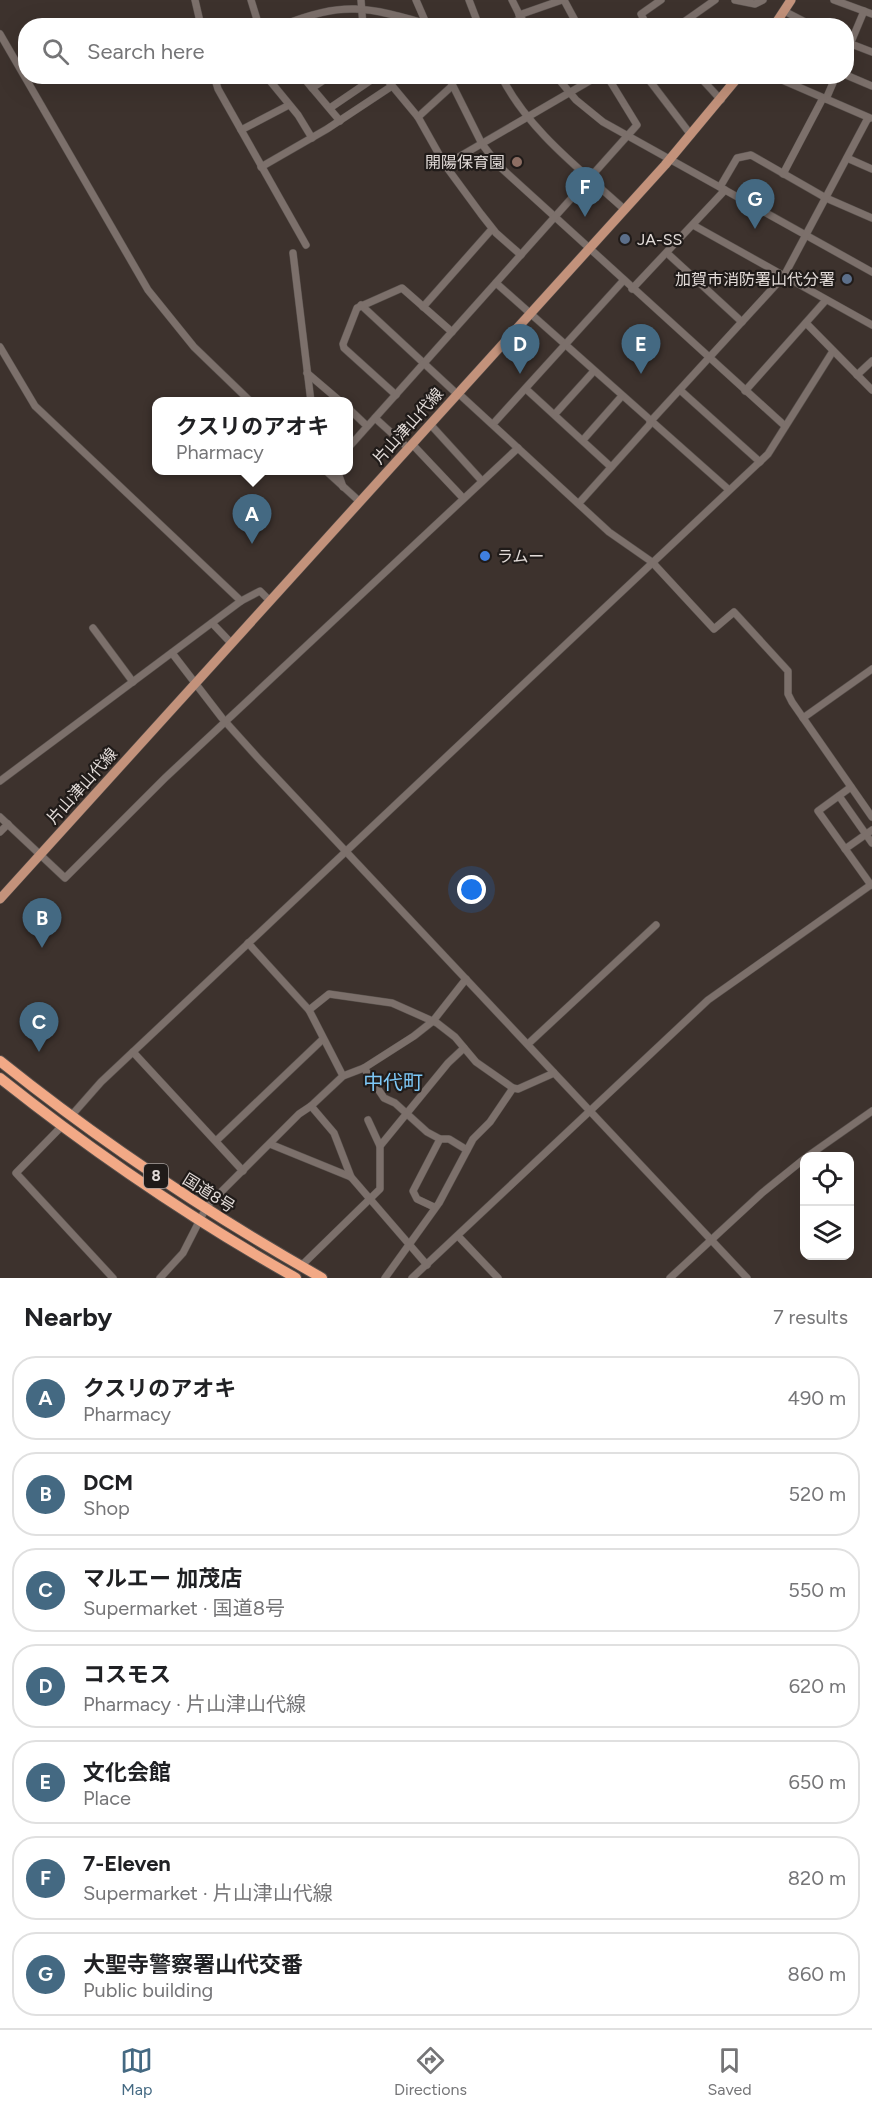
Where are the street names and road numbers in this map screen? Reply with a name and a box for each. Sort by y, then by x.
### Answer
street label: 片山津山代線 [369,384,447,468]
street label: 片山津山代線 [43,744,121,828]
road number: 8 [144,1164,168,1188]
street label: 国道8号 [179,1170,239,1216]

